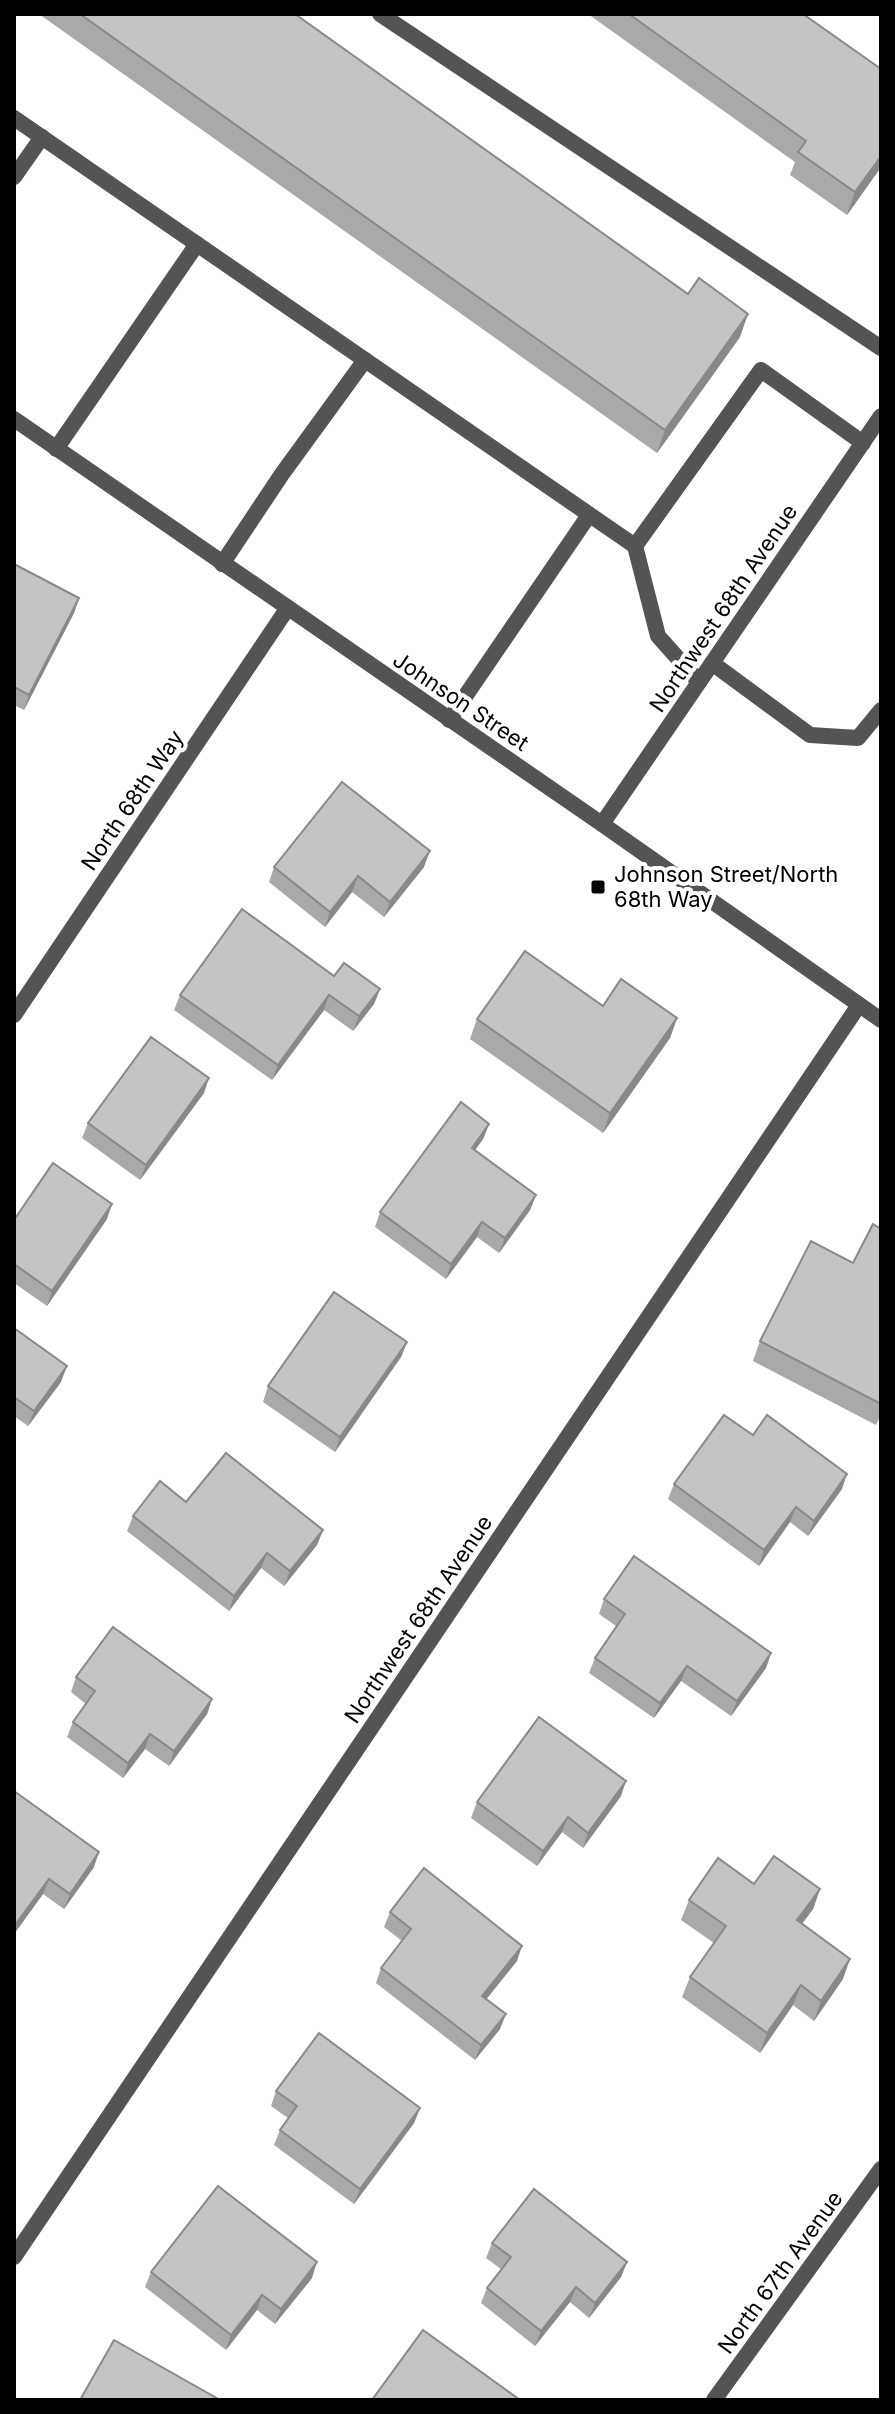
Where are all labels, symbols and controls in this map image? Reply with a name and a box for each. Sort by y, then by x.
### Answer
street label: Northwest 68th Avenue [644,499,802,717]
street label: Johnson Street [388,646,534,756]
street label: North 68th Way [76,725,188,875]
place label: Johnson Street/North 68th Way [614,861,838,912]
marker: Johnson Street/North 68th Way [589,878,607,896]
street label: Northwest 68th Avenue [339,1510,497,1728]
street label: North 67th Avenue [712,2186,848,2358]

